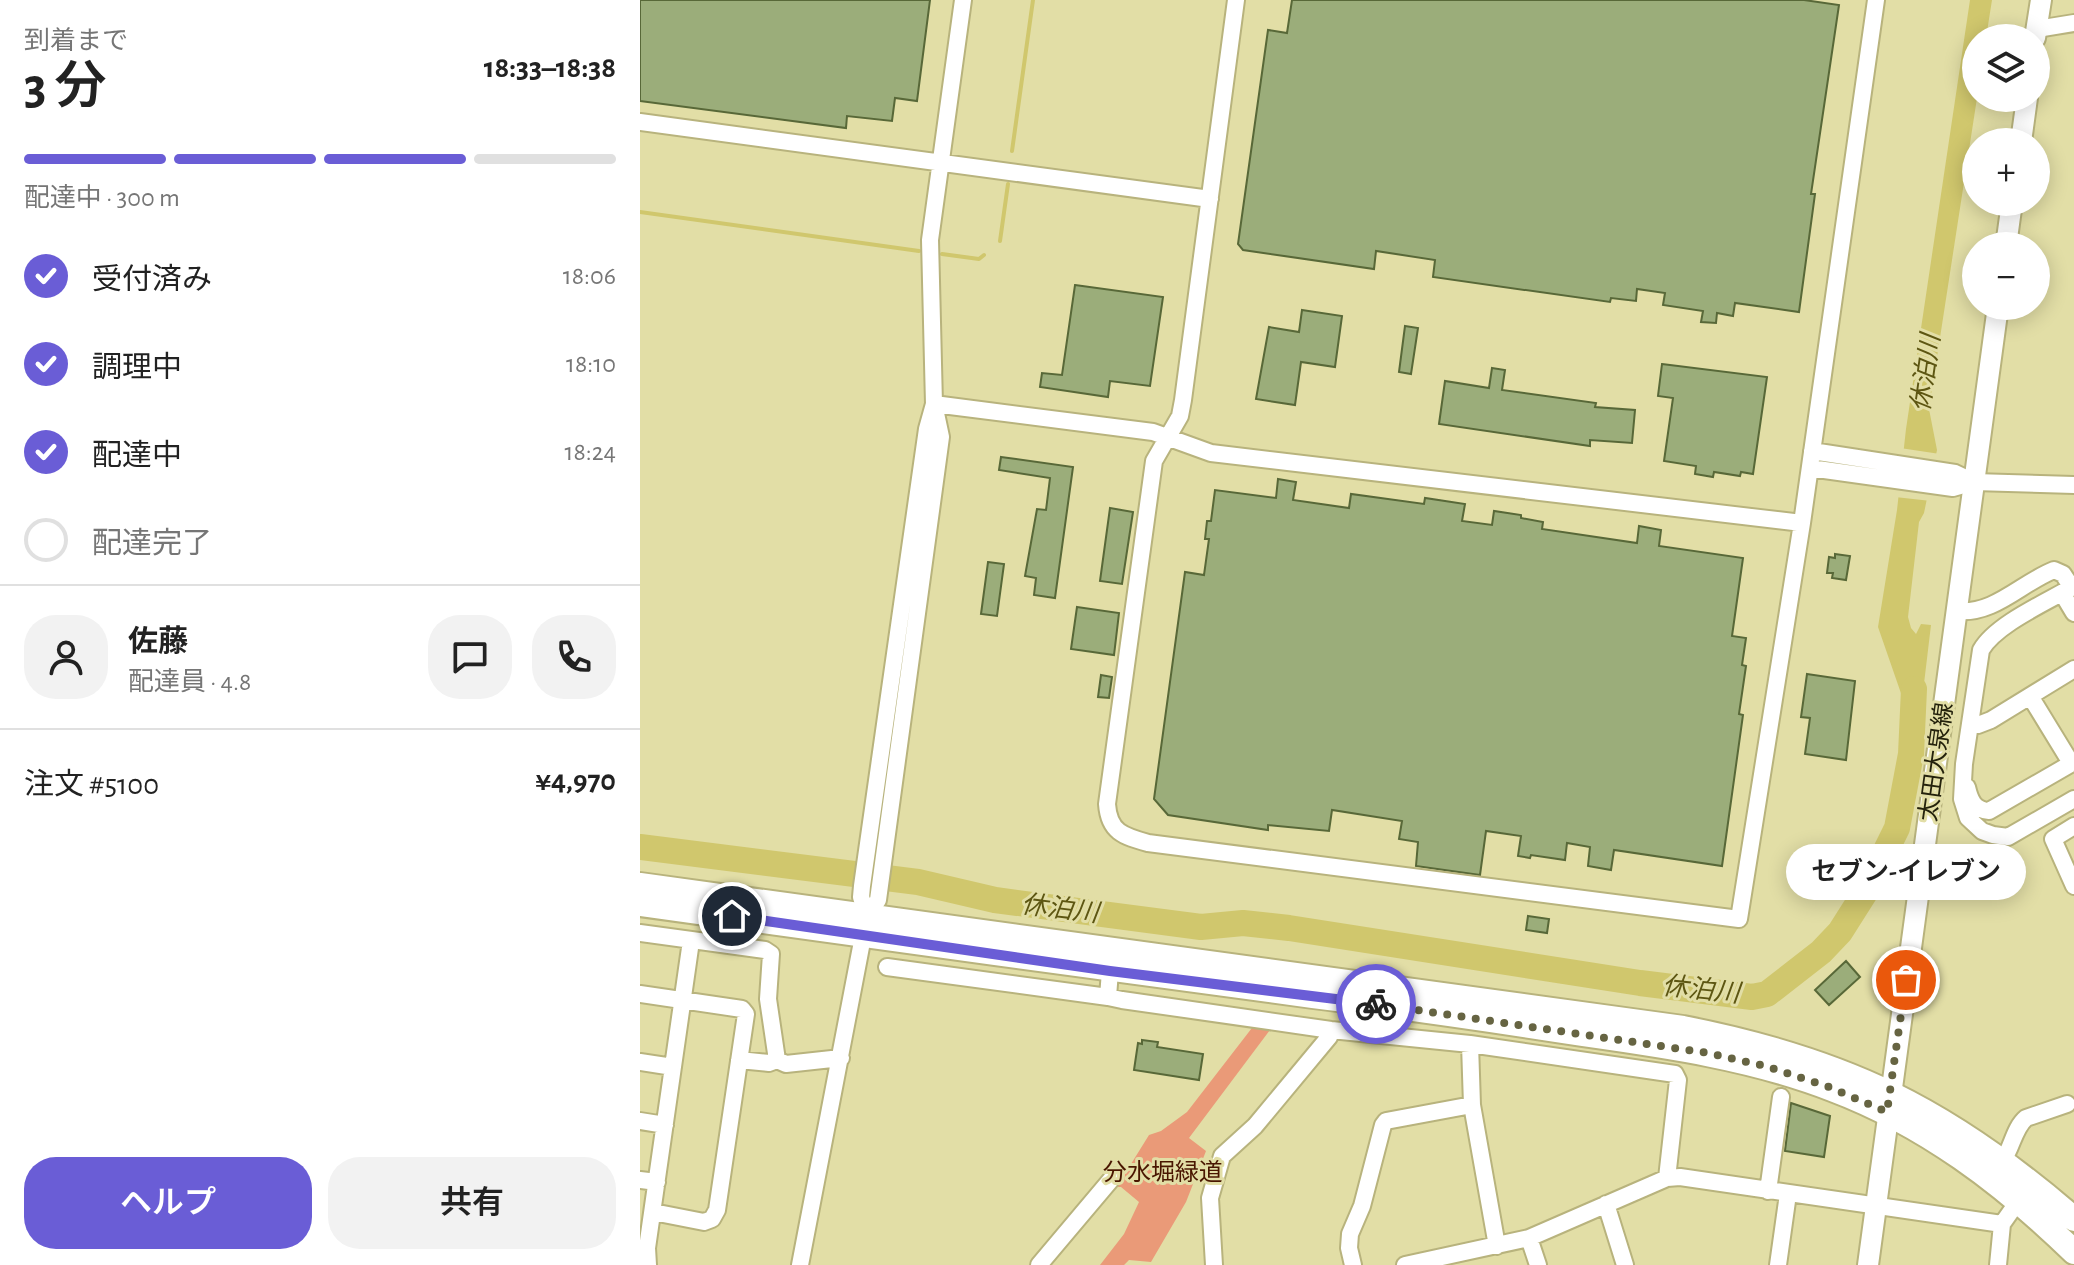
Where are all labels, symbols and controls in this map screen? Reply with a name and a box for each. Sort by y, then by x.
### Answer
map controls [1962,24,2050,320]
button: layers [1962,24,2050,112]
text: 到着まで [24,28,128,54]
text: 18:33–18:38 [484,53,616,83]
text: 3 分 [24,61,106,113]
button: + [1962,128,2050,216]
text: 配達中 · 300 m [24,185,180,211]
button: − [1962,232,2050,320]
icon: check [24,254,68,298]
text: 18:06 [563,263,616,289]
text: 受付済み [92,265,212,295]
water label: 休泊川 [1907,330,1945,414]
icon: check [24,342,68,386]
text: 18:10 [566,351,616,377]
text: 調理中 [92,353,182,383]
icon: check [24,430,68,474]
text: 18:24 [564,439,616,465]
text: 配達中 [92,441,182,471]
text: 配達完了 [92,529,212,559]
button: person [24,615,108,699]
button: chat [428,615,512,699]
button: phone [532,615,616,699]
text: 佐藤 [128,627,188,657]
text: 配達員 · 4.8 [128,669,251,695]
street label: 太田大泉線 [1915,701,1957,823]
text: ¥4,970 [535,766,616,796]
text: 注文 #5100 [24,770,159,800]
callout: セブン-イレブン [1786,844,2026,900]
text: セブン-イレブン [1811,859,2001,885]
pin [698,882,766,950]
water label: 休泊川 [1020,890,1103,927]
icon: home [710,894,754,938]
pin [1872,946,1940,1014]
icon: bag [1884,958,1928,1002]
courier [1336,964,1416,1044]
water label: 休泊川 [1661,972,1744,1007]
icon: bike [1354,982,1398,1026]
button: ヘルプ [24,1157,312,1249]
button: 共有 [328,1157,616,1249]
park label: 分水堀緑道 [1103,1159,1223,1185]

